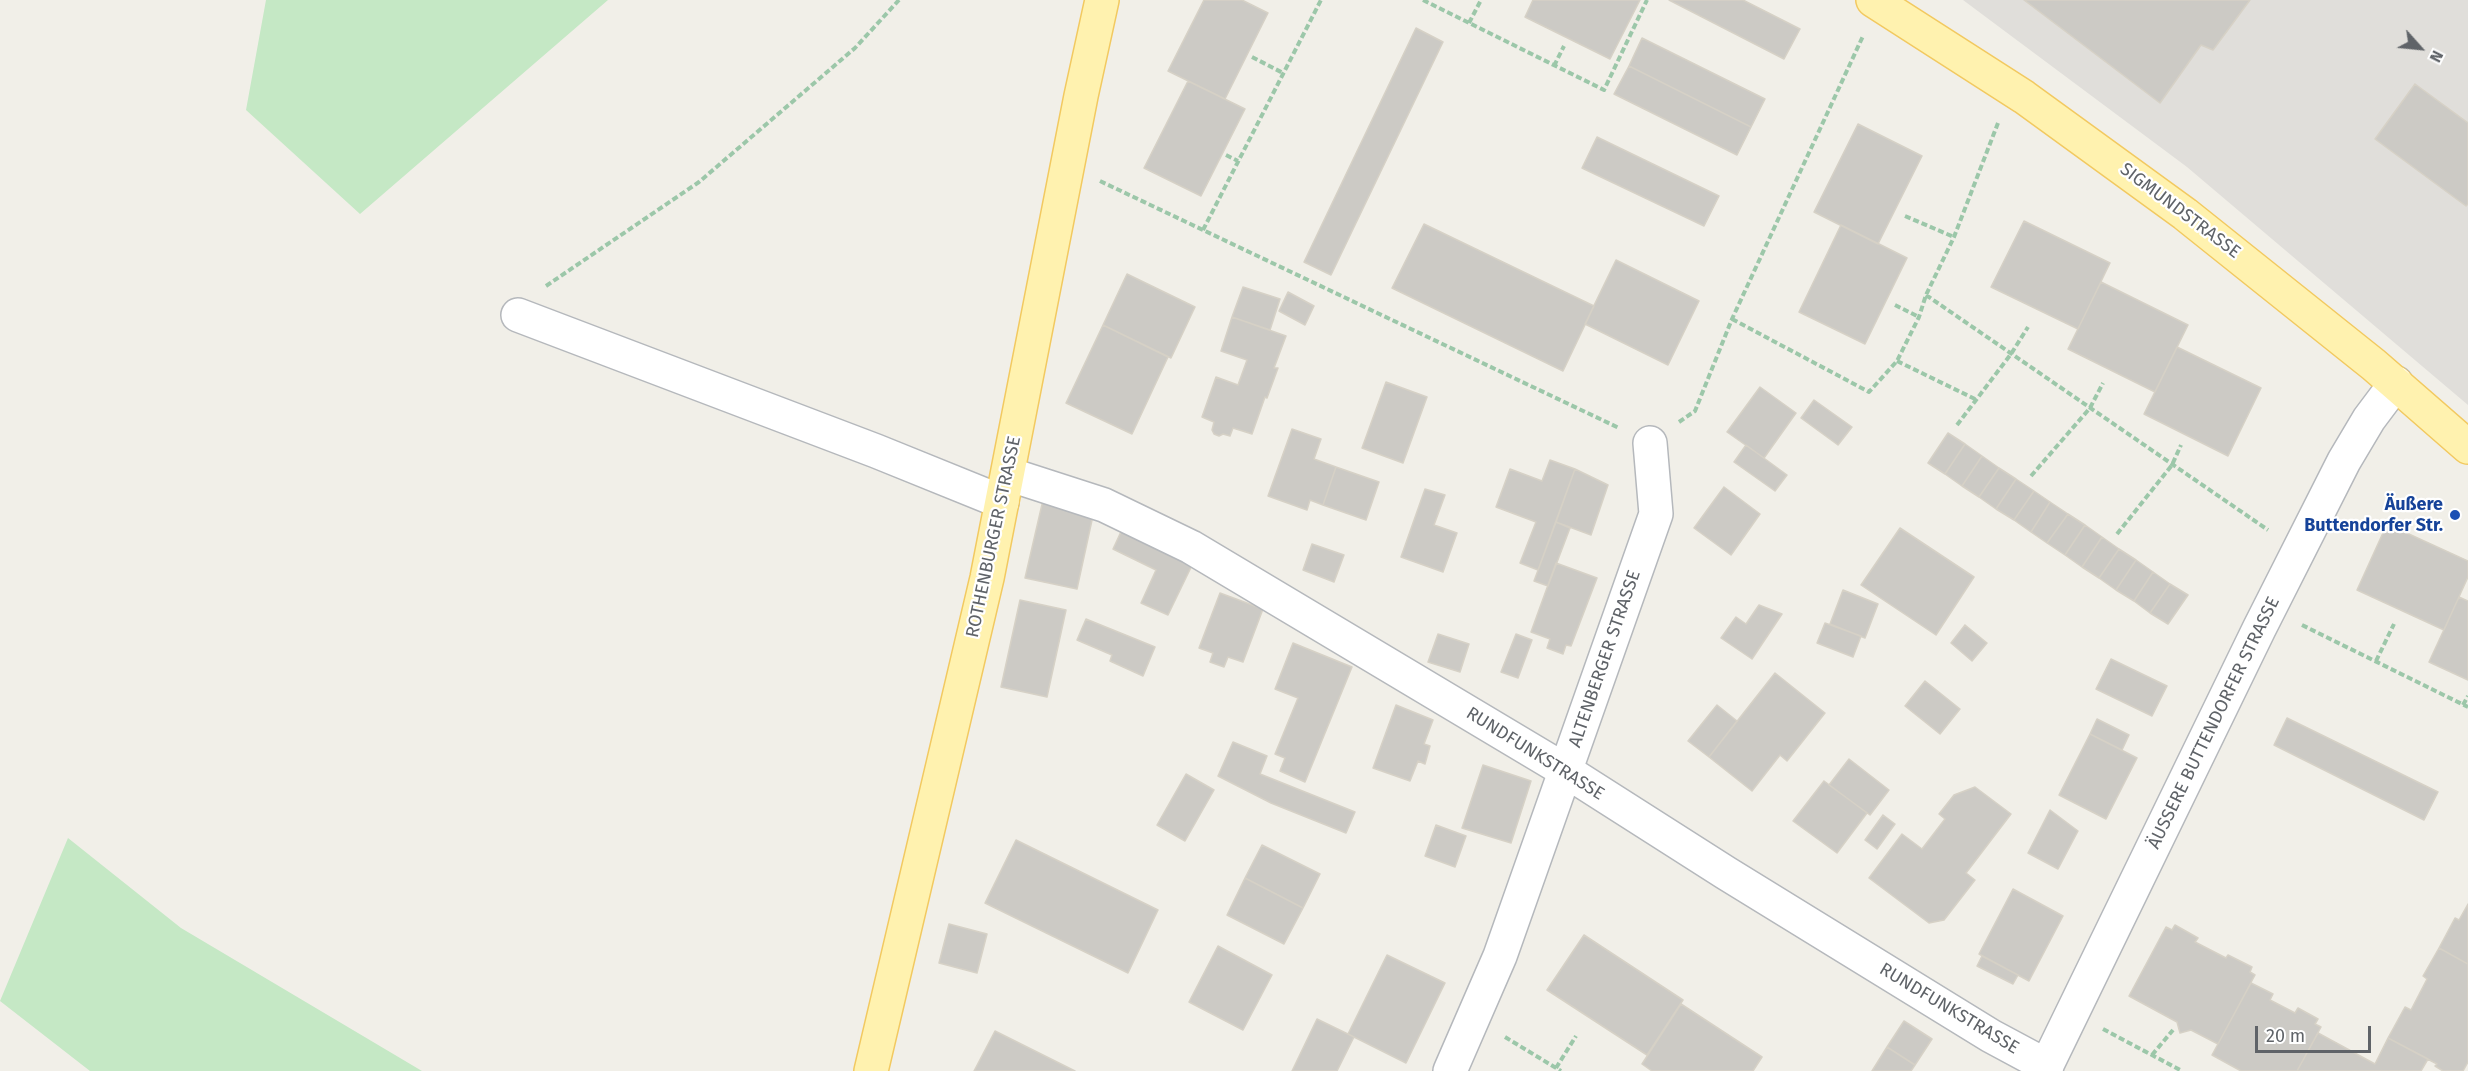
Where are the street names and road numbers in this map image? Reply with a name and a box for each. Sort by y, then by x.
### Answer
street label: SIGMUNDSTRASSE [2116,159,2244,263]
street label: ROTHENBURGER STRASSE [962,434,1026,640]
street label: ALTENBERGER STRASSE [1565,568,1645,750]
street label: ÄUSSERE BUTTENDORFER STRASSE [2143,593,2285,853]
street label: RUNDFUNKSTRASSE [1462,703,1608,805]
street label: RUNDFUNKSTRASSE [1875,959,2023,1059]

